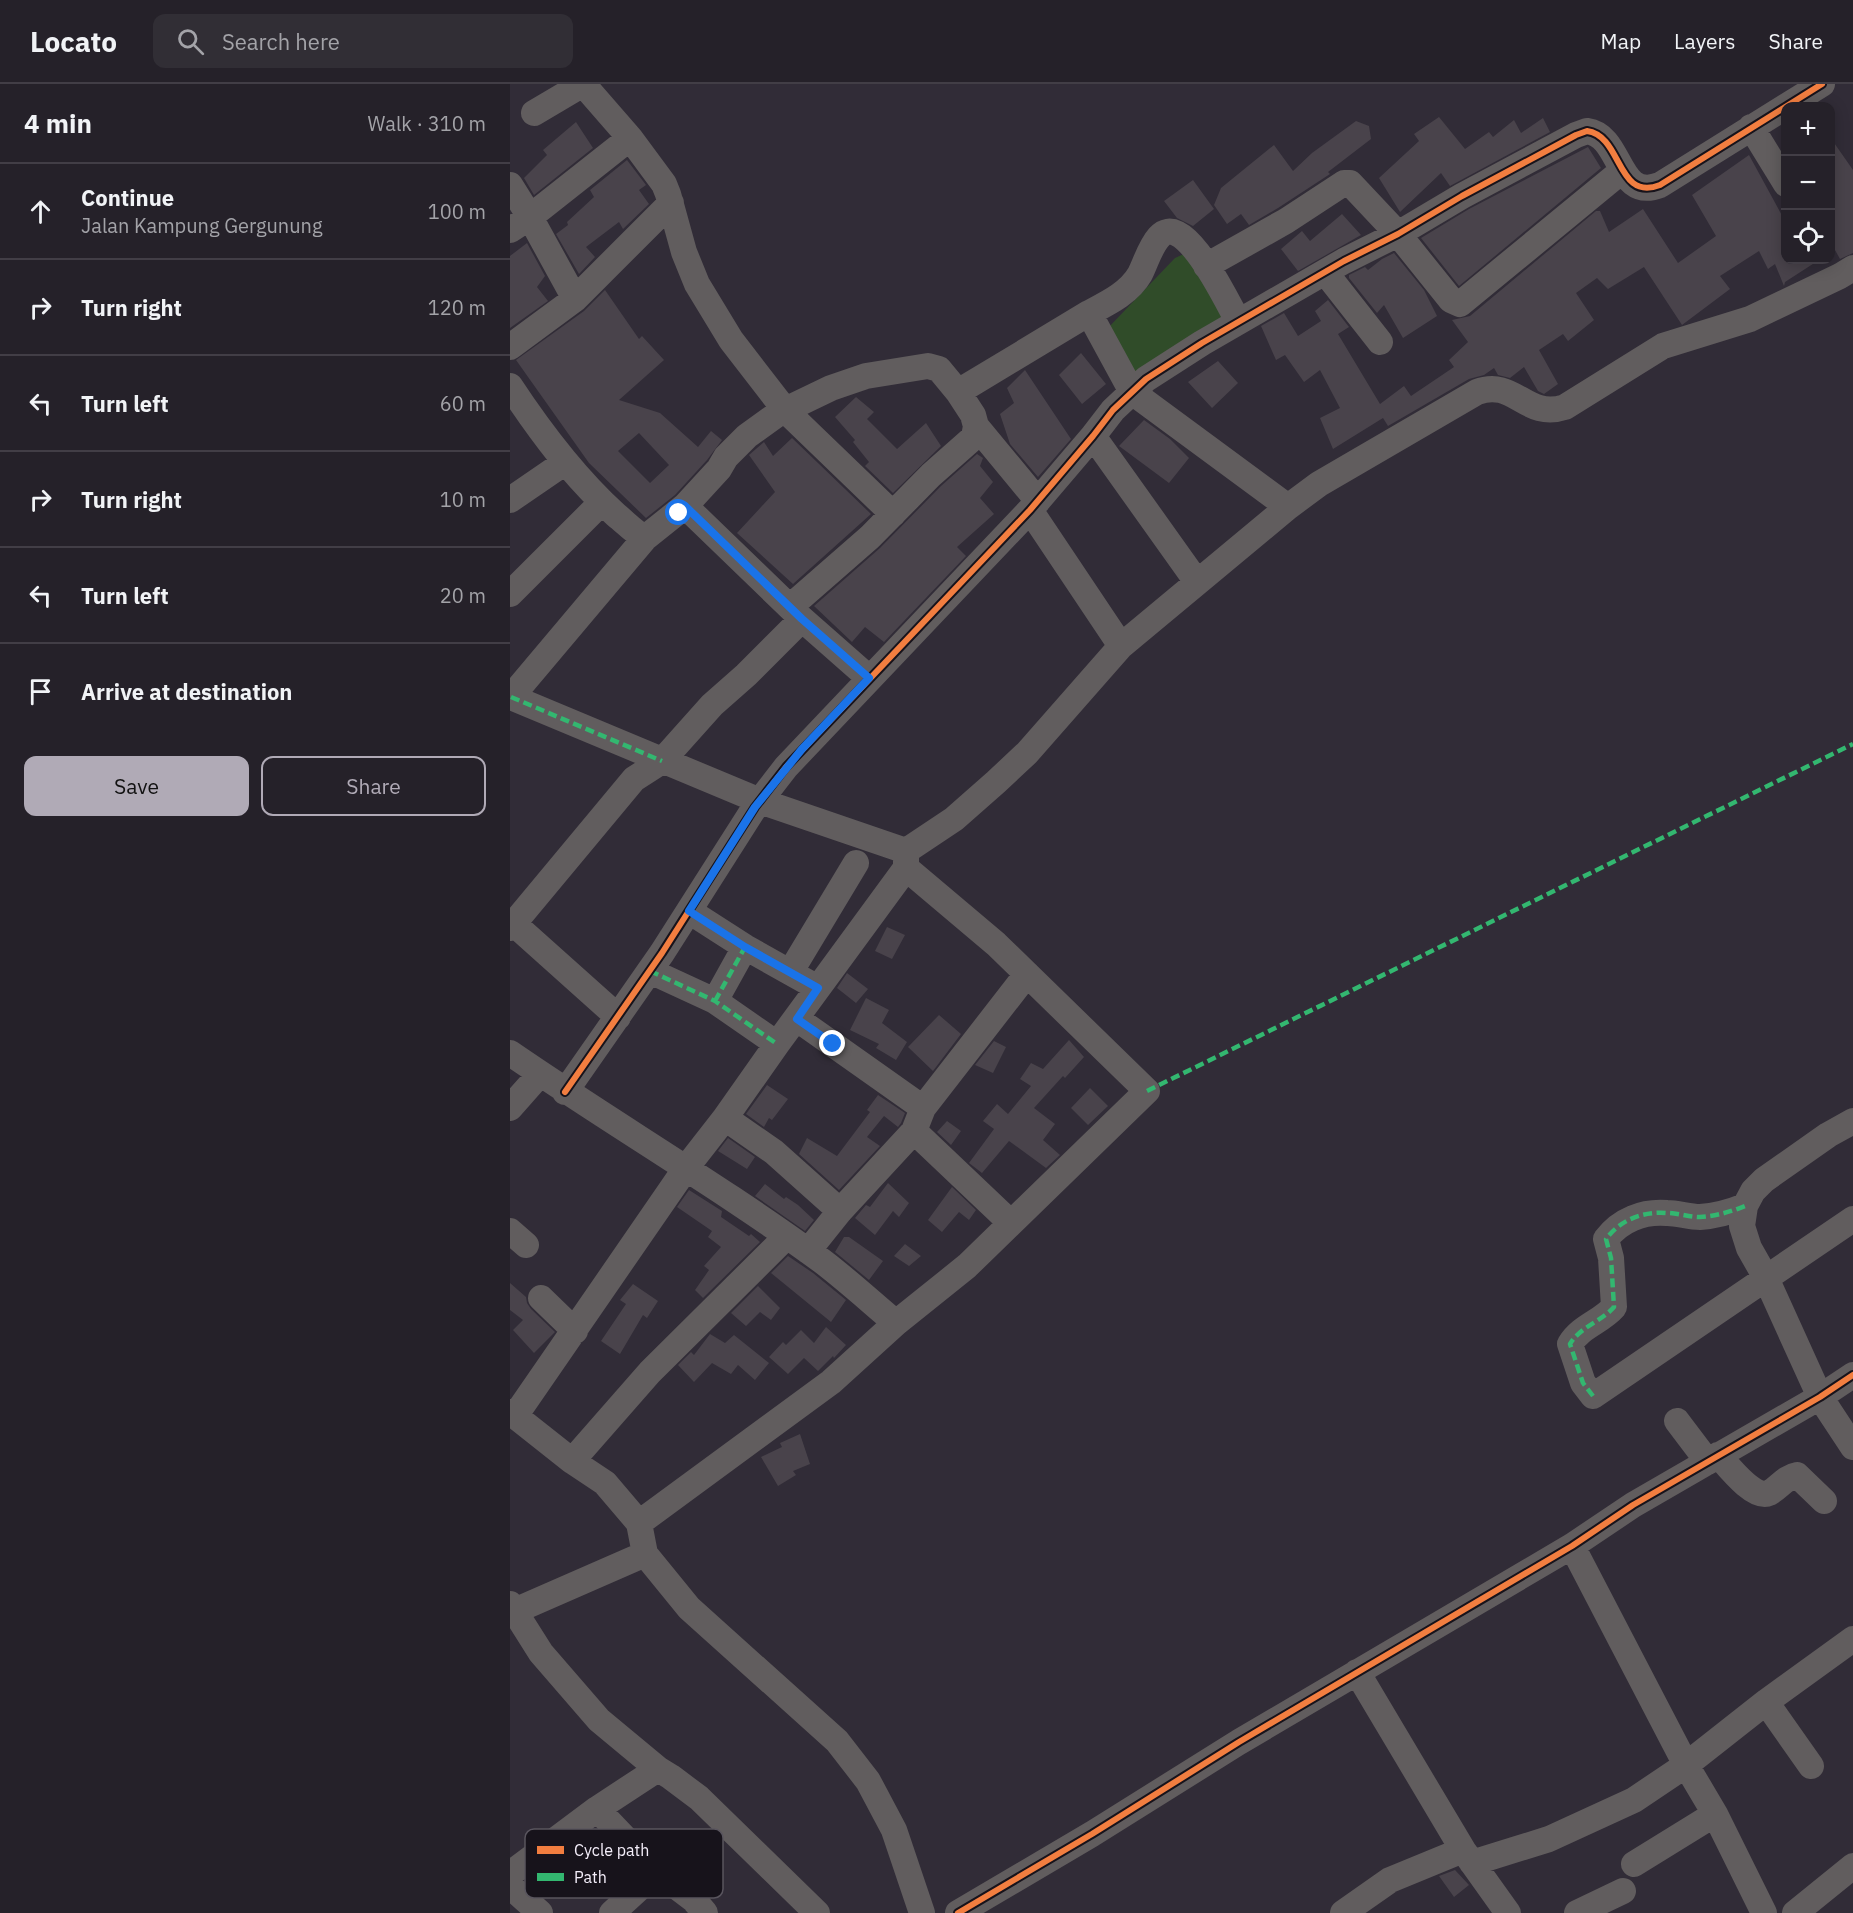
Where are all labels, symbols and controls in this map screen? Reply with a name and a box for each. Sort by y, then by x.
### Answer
search box [153,14,573,68]
text: Locato [30,23,117,60]
icon: search [174,25,207,58]
text: Search here [222,27,340,56]
text: Map [1601,27,1641,55]
text: Layers [1674,27,1736,55]
text: Share [1769,27,1823,55]
map controls [1781,102,1835,264]
button: + [1781,102,1835,156]
text: 4 min [24,106,92,140]
text: Walk · 310 m [368,110,486,137]
button: − [1781,156,1835,210]
text: Continue [81,183,174,212]
icon: ahead [24,195,57,228]
text: 100 m [428,198,486,225]
button: locate [1781,210,1835,264]
text: Jalan Kampung Gergunung [81,212,322,239]
icon: right [24,291,57,324]
text: Turn right [81,293,182,322]
text: 120 m [428,294,486,321]
icon: left [24,387,57,420]
text: Turn left [81,389,169,418]
text: 60 m [440,390,486,417]
icon: right [24,483,57,516]
text: Turn right [81,485,182,514]
text: 10 m [440,486,486,513]
route start [665,499,691,525]
icon: left [24,579,57,612]
text: Turn left [81,581,169,610]
text: 20 m [440,582,486,609]
icon: arrive [24,675,57,708]
text: Arrive at destination [81,677,292,706]
button: Save [24,756,249,816]
button: Share [261,756,486,816]
route end [819,1030,845,1056]
legend [525,1829,723,1898]
text: Cycle path [574,1840,649,1860]
text: Path [574,1867,607,1887]

